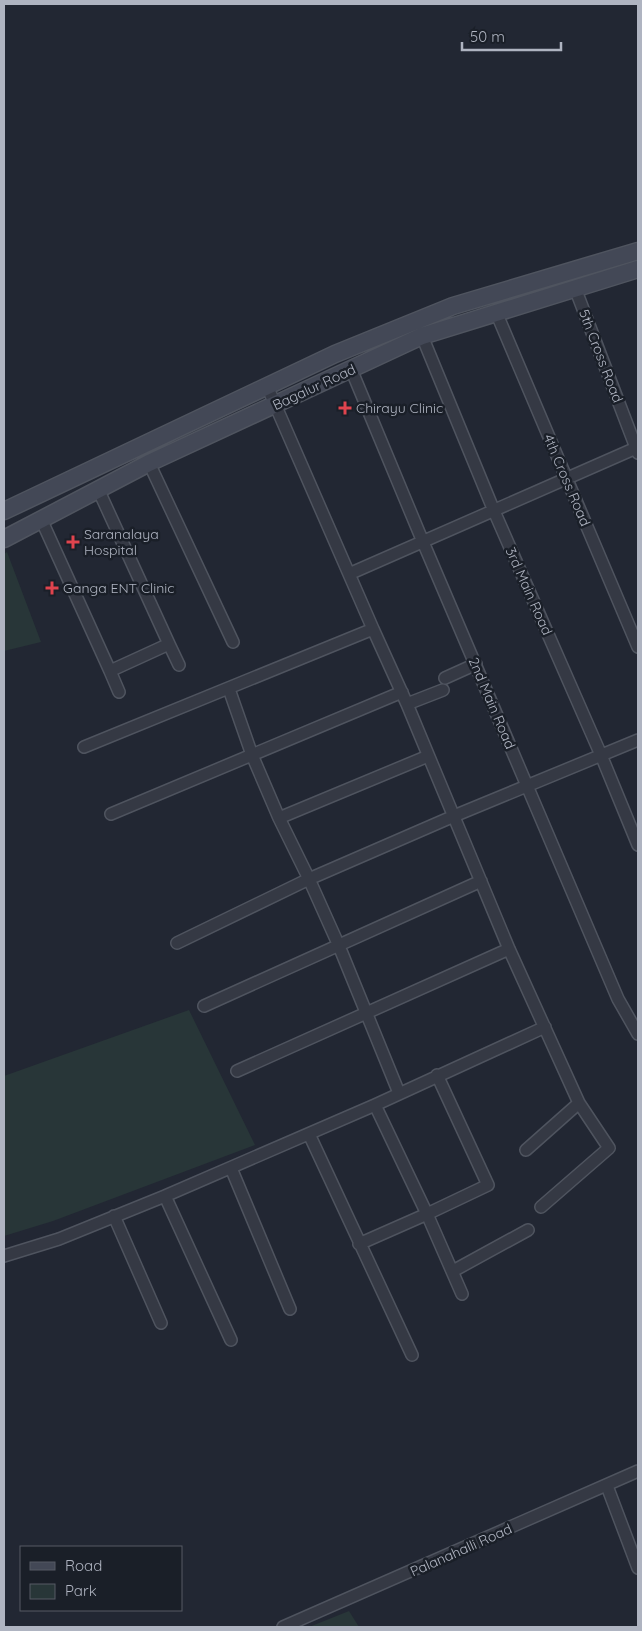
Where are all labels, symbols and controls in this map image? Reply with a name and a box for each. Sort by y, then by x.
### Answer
scale bar [462,20,561,52]
text: 50 m [470,27,505,46]
street label: 5th Cross Road [575,307,627,405]
street label: Bagalur Road [269,360,359,414]
place label: Chirayu Clinic [356,399,443,417]
marker: Chirayu Clinic [338,401,352,415]
street label: 4th Cross Road [540,431,594,529]
place label: Saranalaya Hospital [84,525,159,559]
marker: Saranalaya Hospital [66,535,80,549]
street label: 3rd Main Road [502,544,556,638]
place label: Ganga ENT Clinic [63,579,175,597]
marker: Ganga ENT Clinic [45,581,59,595]
street label: 2nd Main Road [465,654,519,752]
street label: Palanahalli Road [407,1520,515,1580]
legend [20,1546,182,1611]
text: Road [65,1556,102,1575]
text: Park [65,1581,97,1600]

